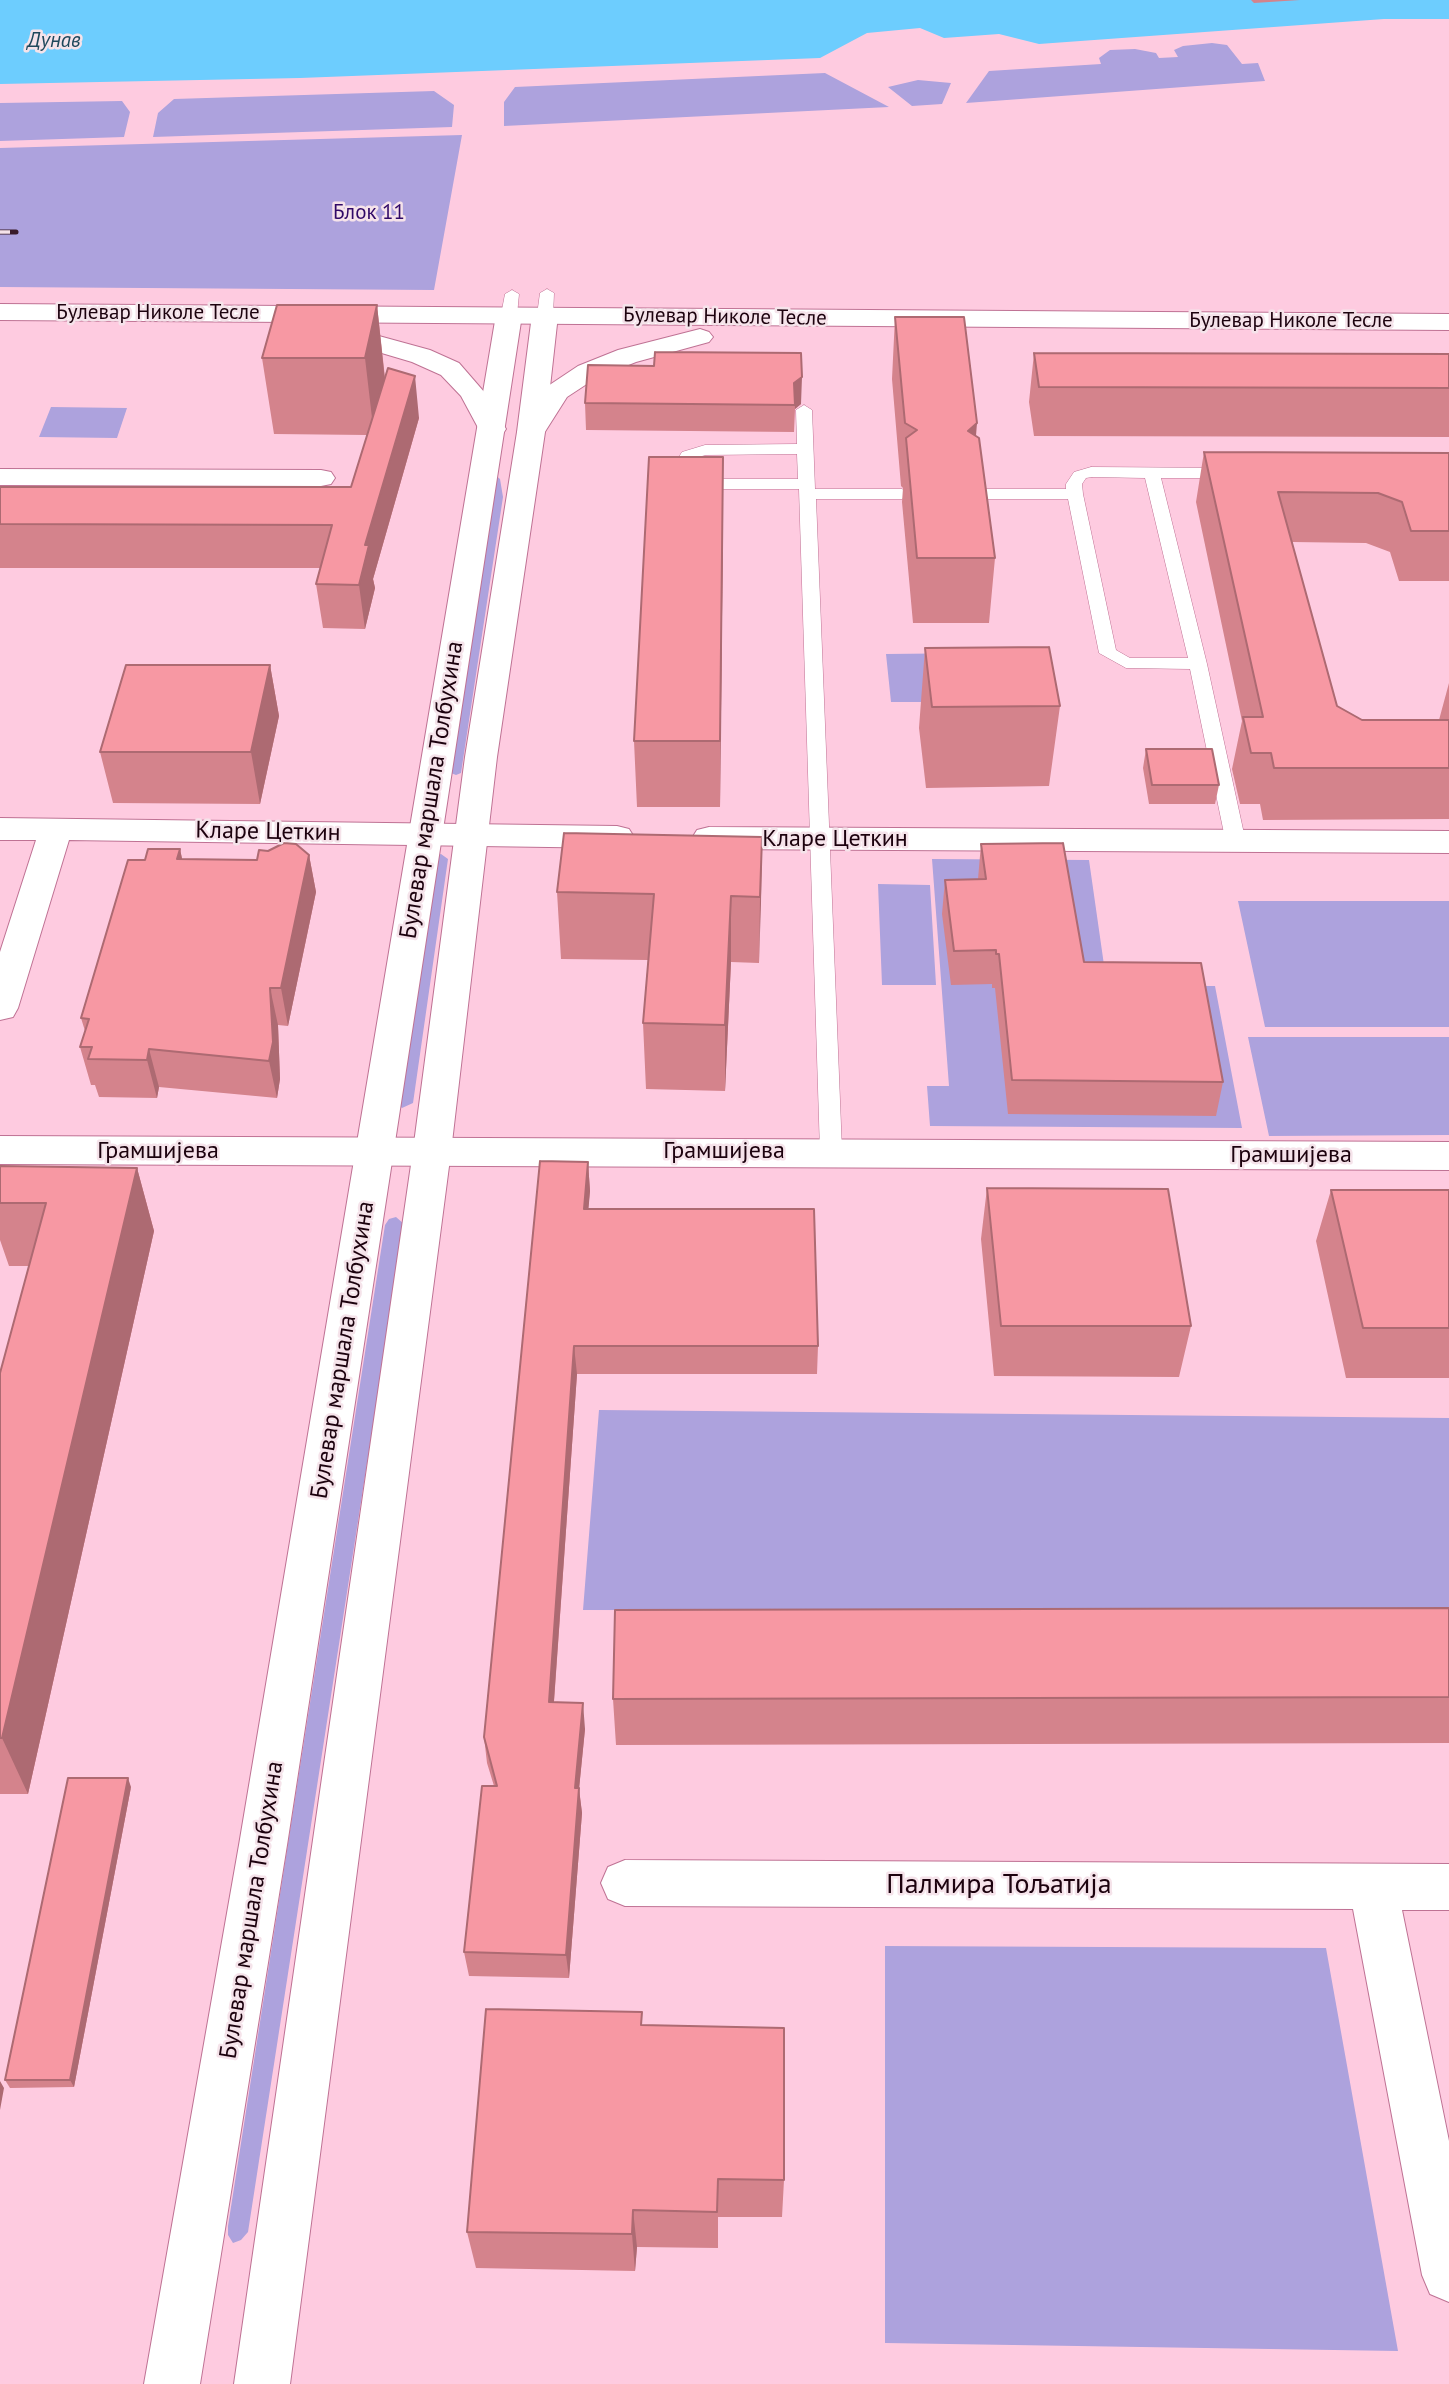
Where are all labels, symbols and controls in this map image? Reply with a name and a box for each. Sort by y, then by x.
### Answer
water label: Дунав [27,28,81,54]
park label: Блок 11 [333,200,405,226]
street label: Булевар Николе Тесле [56,300,260,326]
street label: Булевар Николе Тесле [623,303,827,331]
street label: Булевар Николе Тесле [1189,308,1393,334]
street label: Булевар маршала Толбухина [394,639,470,941]
street label: Кларе Цеткин [195,816,341,848]
street label: Кларе Цеткин [762,825,908,853]
street label: Грамшијева [97,1137,219,1165]
street label: Грамшијева [663,1137,785,1165]
street label: Грамшијева [1230,1141,1352,1169]
street label: Булевар маршала Толбухина [305,1199,381,1501]
street label: Булевар маршала Толбухина [214,1759,290,2061]
street label: Палмира Тољатија [886,1868,1112,1902]

